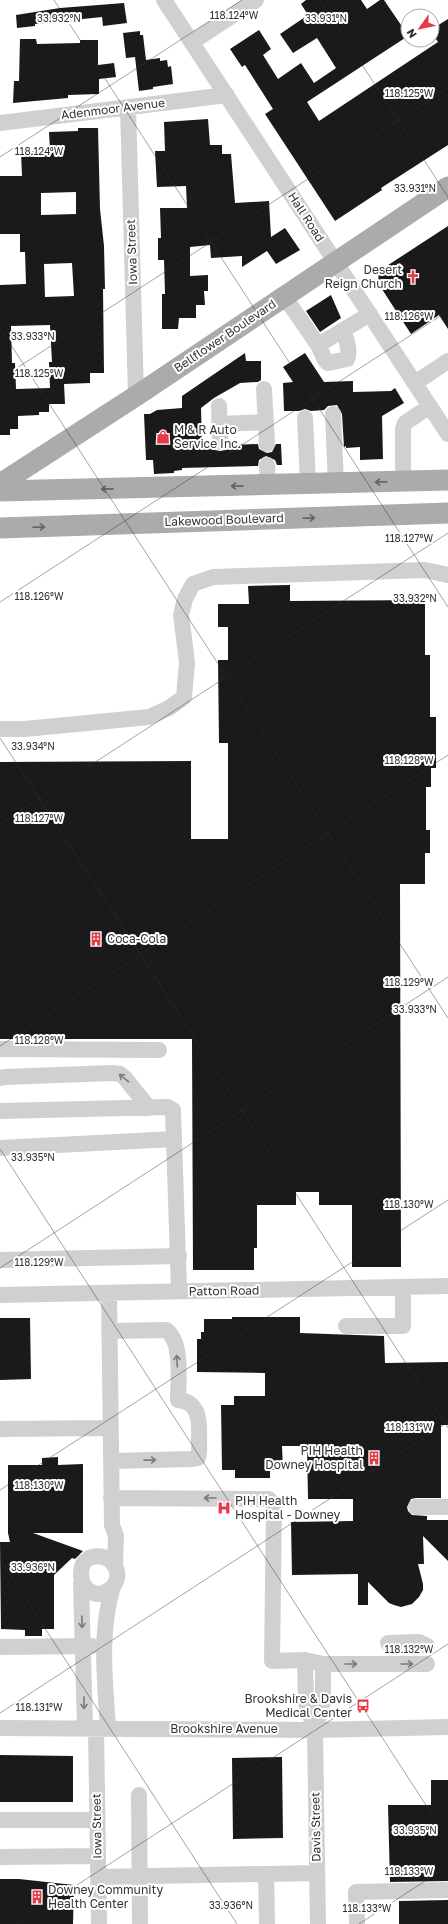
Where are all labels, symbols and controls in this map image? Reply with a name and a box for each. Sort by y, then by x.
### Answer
north arrow [400,8,440,48]
text: 118.124°W [210,9,259,21]
text: 33.932°N [37,12,81,24]
text: 33.931°N [305,12,347,24]
text: N [403,27,419,41]
text: 118.125°W [385,87,434,99]
street label: Adenmoor Avenue [60,95,166,122]
text: 118.124°W [15,145,64,157]
text: 33.931°N [394,182,436,194]
street label: Hall Road [285,189,328,244]
street label: Iowa Street [123,219,140,285]
place label: Desert Reign Church [325,262,402,291]
church icon: Desert Reign Church [405,269,421,285]
street label: Bellflower Boulevard [171,296,279,375]
text: 118.126°W [385,310,434,322]
text: 33.933°N [11,330,55,342]
text: 118.125°W [15,367,64,379]
place label: M & R Auto Service Inc. [174,422,241,451]
shop icon: M & R Auto Service Inc. [155,429,171,445]
one-way arrow [375,478,388,486]
one-way arrow [231,482,244,490]
one-way arrow [101,485,114,492]
street label: Lakewood Boulevard [164,510,284,529]
one-way arrow [302,514,315,521]
one-way arrow [32,523,45,530]
text: 118.127°W [385,532,434,544]
text: 118.126°W [15,590,64,602]
text: 33.932°N [393,592,437,604]
text: 33.934°N [11,740,55,752]
text: 118.128°W [384,754,434,766]
text: 118.127°W [15,812,64,824]
building icon: Coca-Cola [88,931,104,947]
place label: Coca-Cola [107,931,166,946]
text: 118.129°W [385,976,434,988]
text: 33.933°N [393,1003,437,1015]
text: 118.128°W [14,1034,64,1046]
one-way arrow [118,1074,129,1082]
text: 33.935°N [11,1151,55,1163]
text: 118.130°W [384,1198,434,1210]
text: 118.129°W [15,1256,64,1268]
street label: Patton Road [188,1282,260,1299]
one-way arrow [174,1355,181,1368]
text: 118.131°W [385,1421,433,1433]
place label: PIH Health Downey Hospital [265,1443,363,1472]
building icon: PIH Health Downey Hospital [366,1450,382,1466]
one-way arrow [143,1456,156,1464]
text: 118.130°W [14,1479,64,1491]
place label: PIH Health Hospital - Downey [235,1493,341,1522]
one-way arrow [204,1494,217,1502]
hospital icon: PIH Health Hospital - Downey [216,1500,232,1516]
text: 33.936°N [11,1561,55,1573]
one-way arrow [78,1615,86,1628]
text: 118.132°W [385,1643,434,1655]
one-way arrow [344,1660,357,1668]
one-way arrow [400,1660,413,1668]
place label: Brookshire & Davis Medical Center [244,1691,352,1720]
one-way arrow [80,1696,88,1709]
bus stop icon: Brookshire & Davis Medical Center [355,1698,371,1714]
text: 118.131°W [15,1701,63,1713]
street label: Brookshire Avenue [170,1721,278,1736]
street label: Davis Street [307,1792,324,1862]
street label: Iowa Street [88,1793,105,1859]
text: 33.935°N [393,1824,437,1836]
text: 118.133°W [385,1865,434,1877]
place label: Downey Community Health Center [48,1882,164,1911]
building icon: Downey Community Health Center [29,1889,45,1905]
text: 33.936°N [209,1899,253,1911]
text: 118.133°W [343,1902,392,1914]

